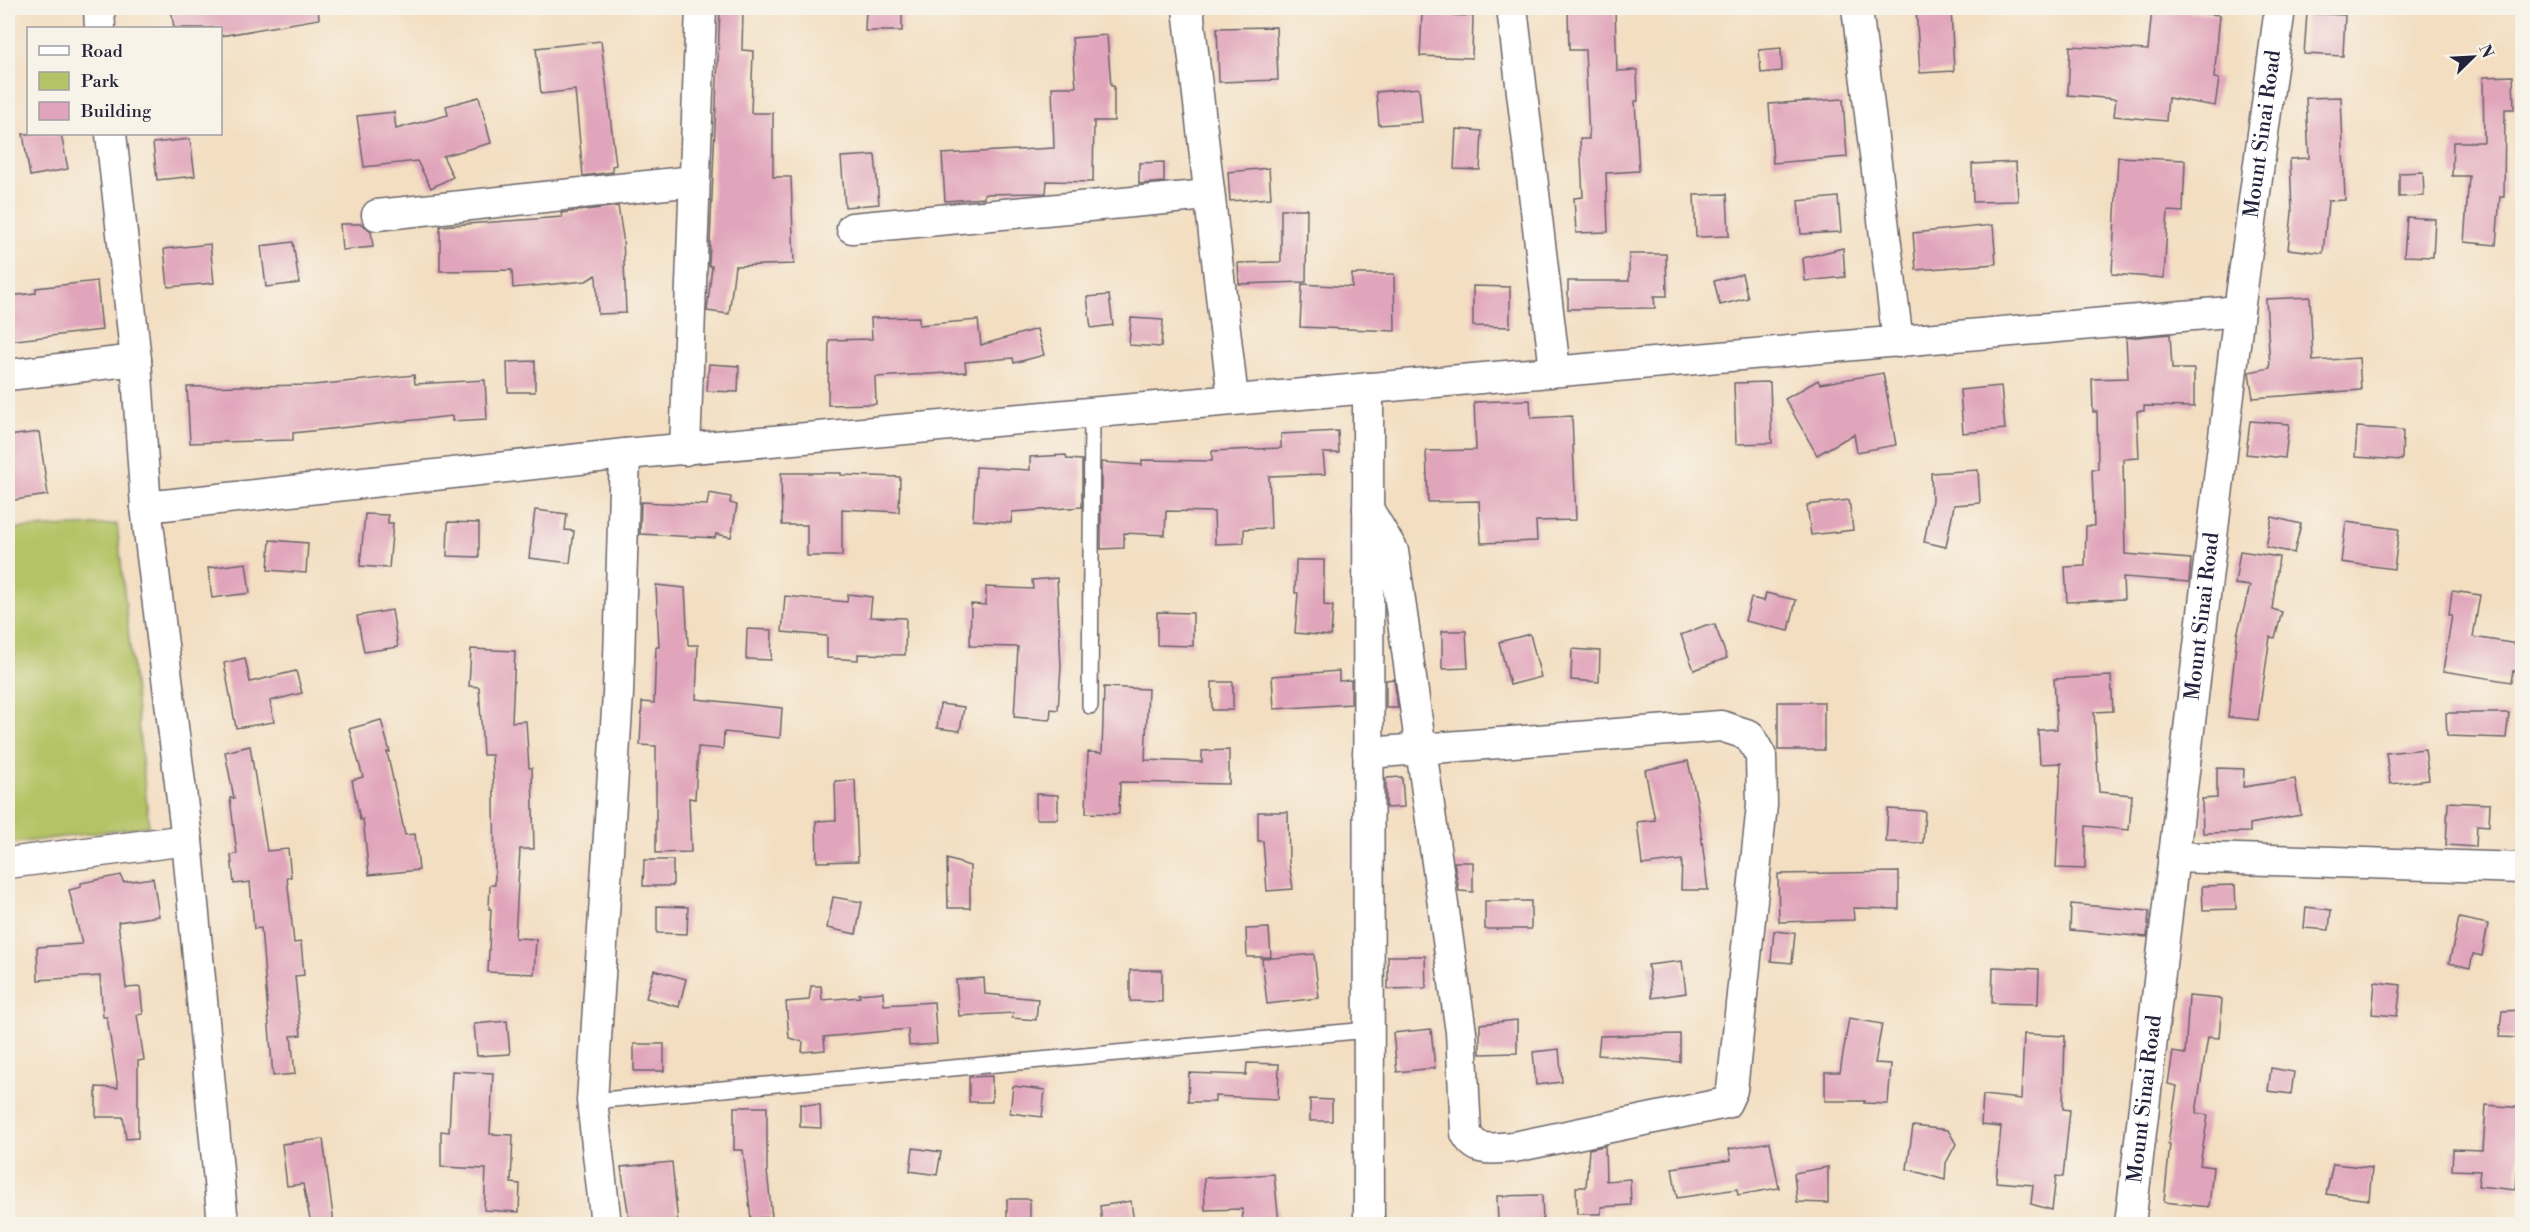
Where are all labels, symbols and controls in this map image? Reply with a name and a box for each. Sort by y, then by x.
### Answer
legend [27,27,222,135]
north arrow [2443,27,2503,87]
text: Road [81,40,124,63]
text: N [2474,41,2498,61]
street label: Mount Sinai Road [2239,49,2287,219]
text: Park [81,70,120,93]
text: Building [80,100,152,123]
street label: Mount Sinai Road [2180,531,2225,702]
street label: Mount Sinai Road [2122,1013,2168,1184]

